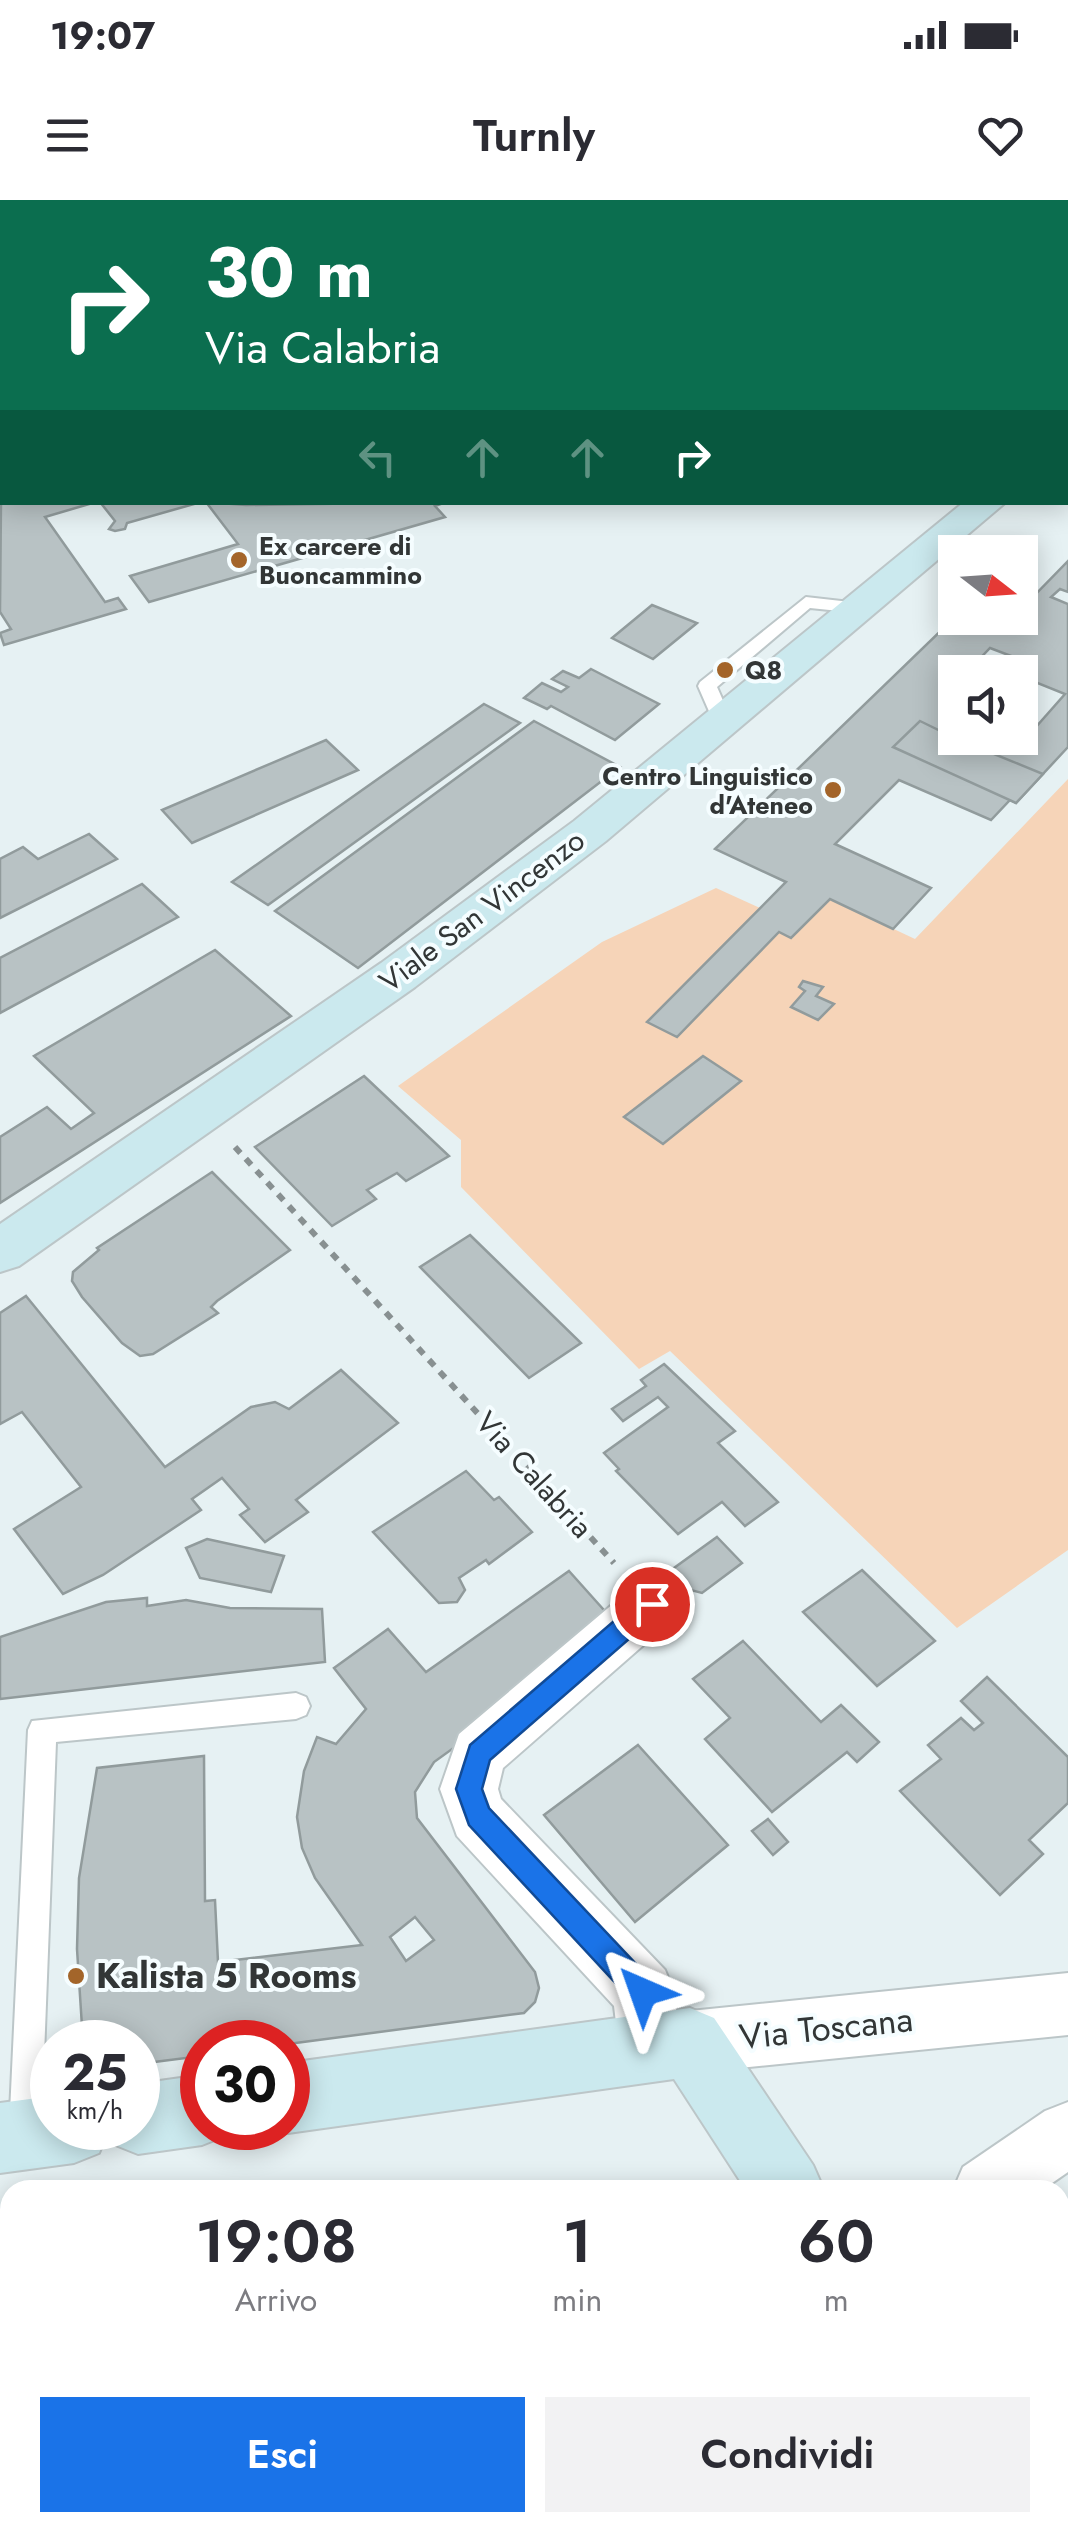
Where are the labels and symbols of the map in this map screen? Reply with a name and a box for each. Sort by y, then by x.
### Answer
place label: Ex carcere di Buoncammino [259,528,422,593]
north arrow [938,535,1038,635]
marker: Ex carcere di Buoncammino [228,549,250,571]
place label: Q8 [745,652,782,688]
marker: Q8 [714,659,736,681]
place label: Centro Linguistico d'Ateneo [602,758,813,823]
marker: Centro Linguistico d'Ateneo [822,779,844,801]
street label: Viale San Vincenzo [370,819,594,1002]
street label: Via Calabria [466,1402,603,1547]
pin [610,1562,695,1647]
position arrow [591,1940,695,2044]
place label: Kalista 5 Rooms [96,1951,357,2001]
marker: Kalista 5 Rooms [65,1965,87,1987]
street label: Via Toscana [737,1994,915,2062]
speed limit sign: 30 [180,2020,310,2150]

